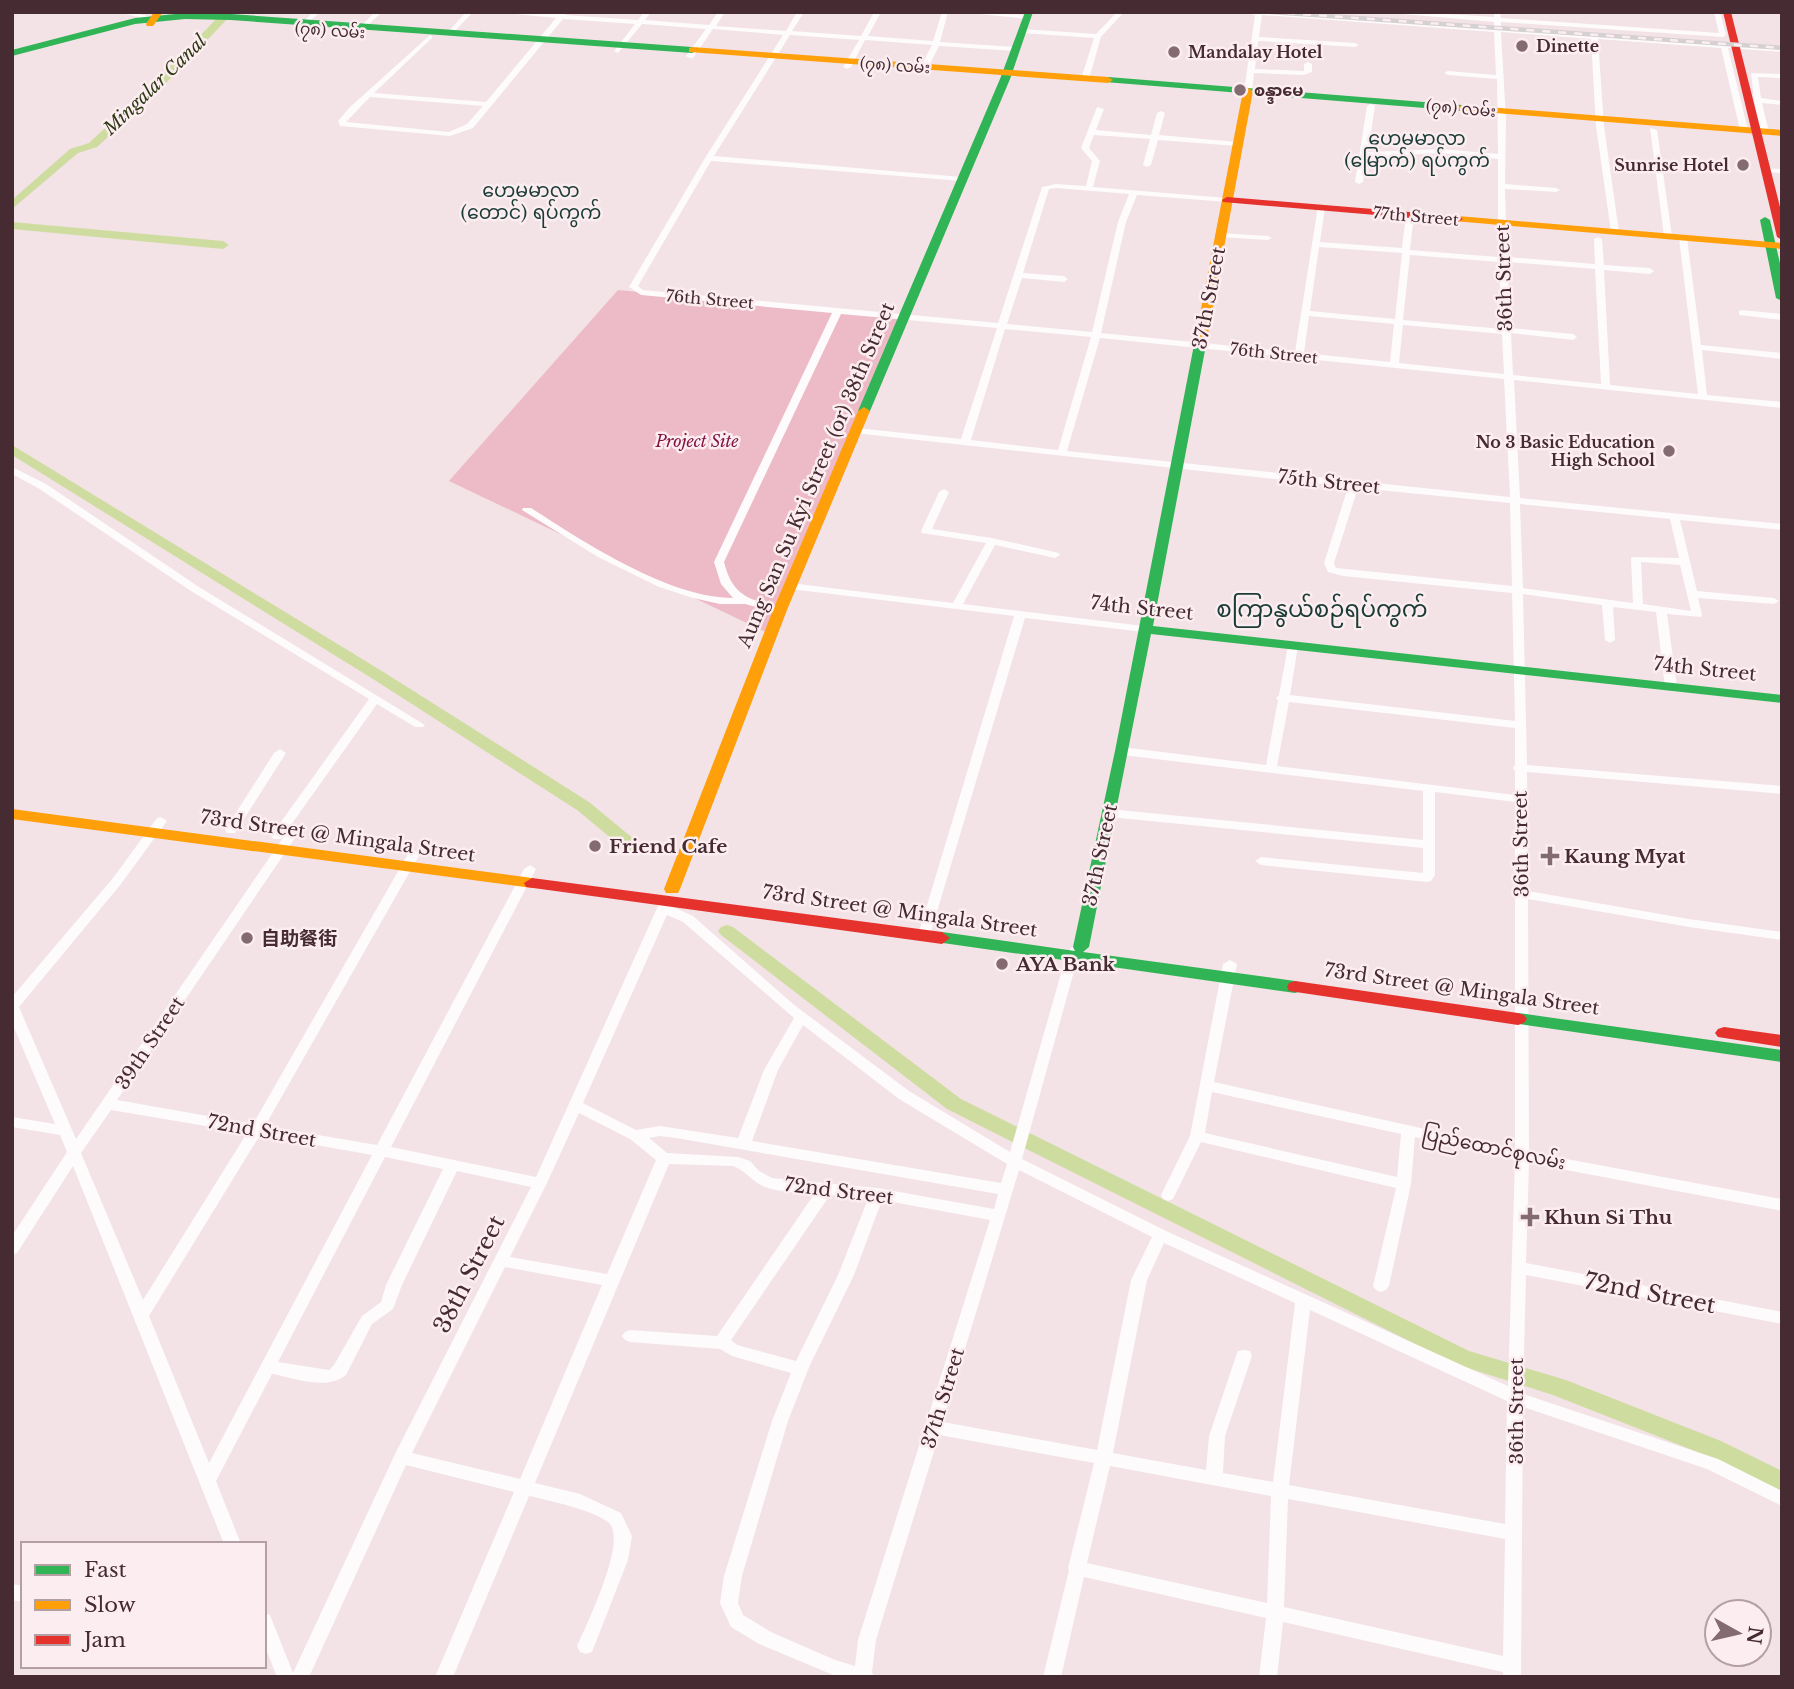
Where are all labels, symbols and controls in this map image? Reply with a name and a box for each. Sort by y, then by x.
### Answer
street label: (၇၈) လမ်း [294,17,366,46]
water label: Mingalar Canal [98,30,211,140]
place label: Dinette [1536,36,1599,56]
marker: Dinette [1514,38,1530,54]
place label: Mandalay Hotel [1188,42,1323,62]
marker: Mandalay Hotel [1166,44,1182,60]
street label: (၇၈) လမ်း [859,52,931,81]
place label: စန္ဒာမေ [1254,80,1304,104]
marker: စန္ဒာမေ [1232,82,1248,98]
street label: (၇၈) လမ်း [1425,94,1497,125]
district label: ဟေမမာလာ (မြောက်) ရပ်ကွက် [1344,127,1490,176]
place label: Sunrise Hotel [1614,155,1729,175]
marker: Sunrise Hotel [1735,157,1751,173]
district label: ဟေမမာလာ (တောင်) ရပ်ကွက် [461,179,601,228]
street label: 77th Street [1372,202,1460,230]
street label: 36th Street [1491,223,1517,332]
street label: 37th Street [1188,244,1230,351]
street label: 76th Street [665,285,755,313]
street label: Aung San Su Kyi Street (or) 38th Street [732,298,900,652]
street label: 76th Street [1229,338,1319,368]
park label: Project Site [654,431,739,451]
place label: No 3 Basic Education High School [1476,432,1655,470]
marker: No 3 Basic Education High School [1661,443,1677,459]
street label: 75th Street [1277,465,1382,499]
street label: 74th Street [1090,591,1195,625]
district label: စကြာနွယ်စဉ်ရပ်ကွက် [1216,593,1428,628]
street label: 74th Street [1653,652,1758,686]
street label: 36th Street [1509,790,1533,898]
street label: 37th Street [1078,801,1122,908]
street label: 73rd Street @ Mingala Street [199,805,478,867]
place label: Friend Cafe [609,835,727,858]
marker: Friend Cafe [587,838,603,854]
place label: Kaung Myat [1564,845,1686,868]
marker: Kaung Myat [1542,848,1558,864]
street label: 73rd Street @ Mingala Street [761,880,1040,942]
place label: 自助餐街 [261,927,337,950]
marker: 自助餐街 [239,930,255,946]
place label: AYA Bank [1015,953,1115,976]
marker: AYA Bank [994,956,1010,972]
street label: 73rd Street @ Mingala Street [1323,958,1602,1020]
street label: 39th Street [111,992,190,1094]
street label: 72nd Street [206,1110,319,1152]
street label: ပြည်ထောင်စုလမ်း [1419,1119,1568,1179]
street label: 72nd Street [783,1173,896,1209]
place label: Khun Si Thu [1544,1206,1673,1229]
marker: Khun Si Thu [1522,1209,1538,1225]
street label: 38th Street [427,1210,511,1338]
street label: 72nd Street [1582,1267,1718,1319]
street label: 37th Street [917,1344,969,1451]
street label: 36th Street [1505,1357,1528,1464]
legend [21,1542,266,1668]
text: Fast [84,1557,126,1583]
text: Slow [84,1592,136,1618]
north arrow [1703,1598,1773,1668]
text: N [1742,1625,1767,1646]
text: Jam [81,1627,126,1653]

